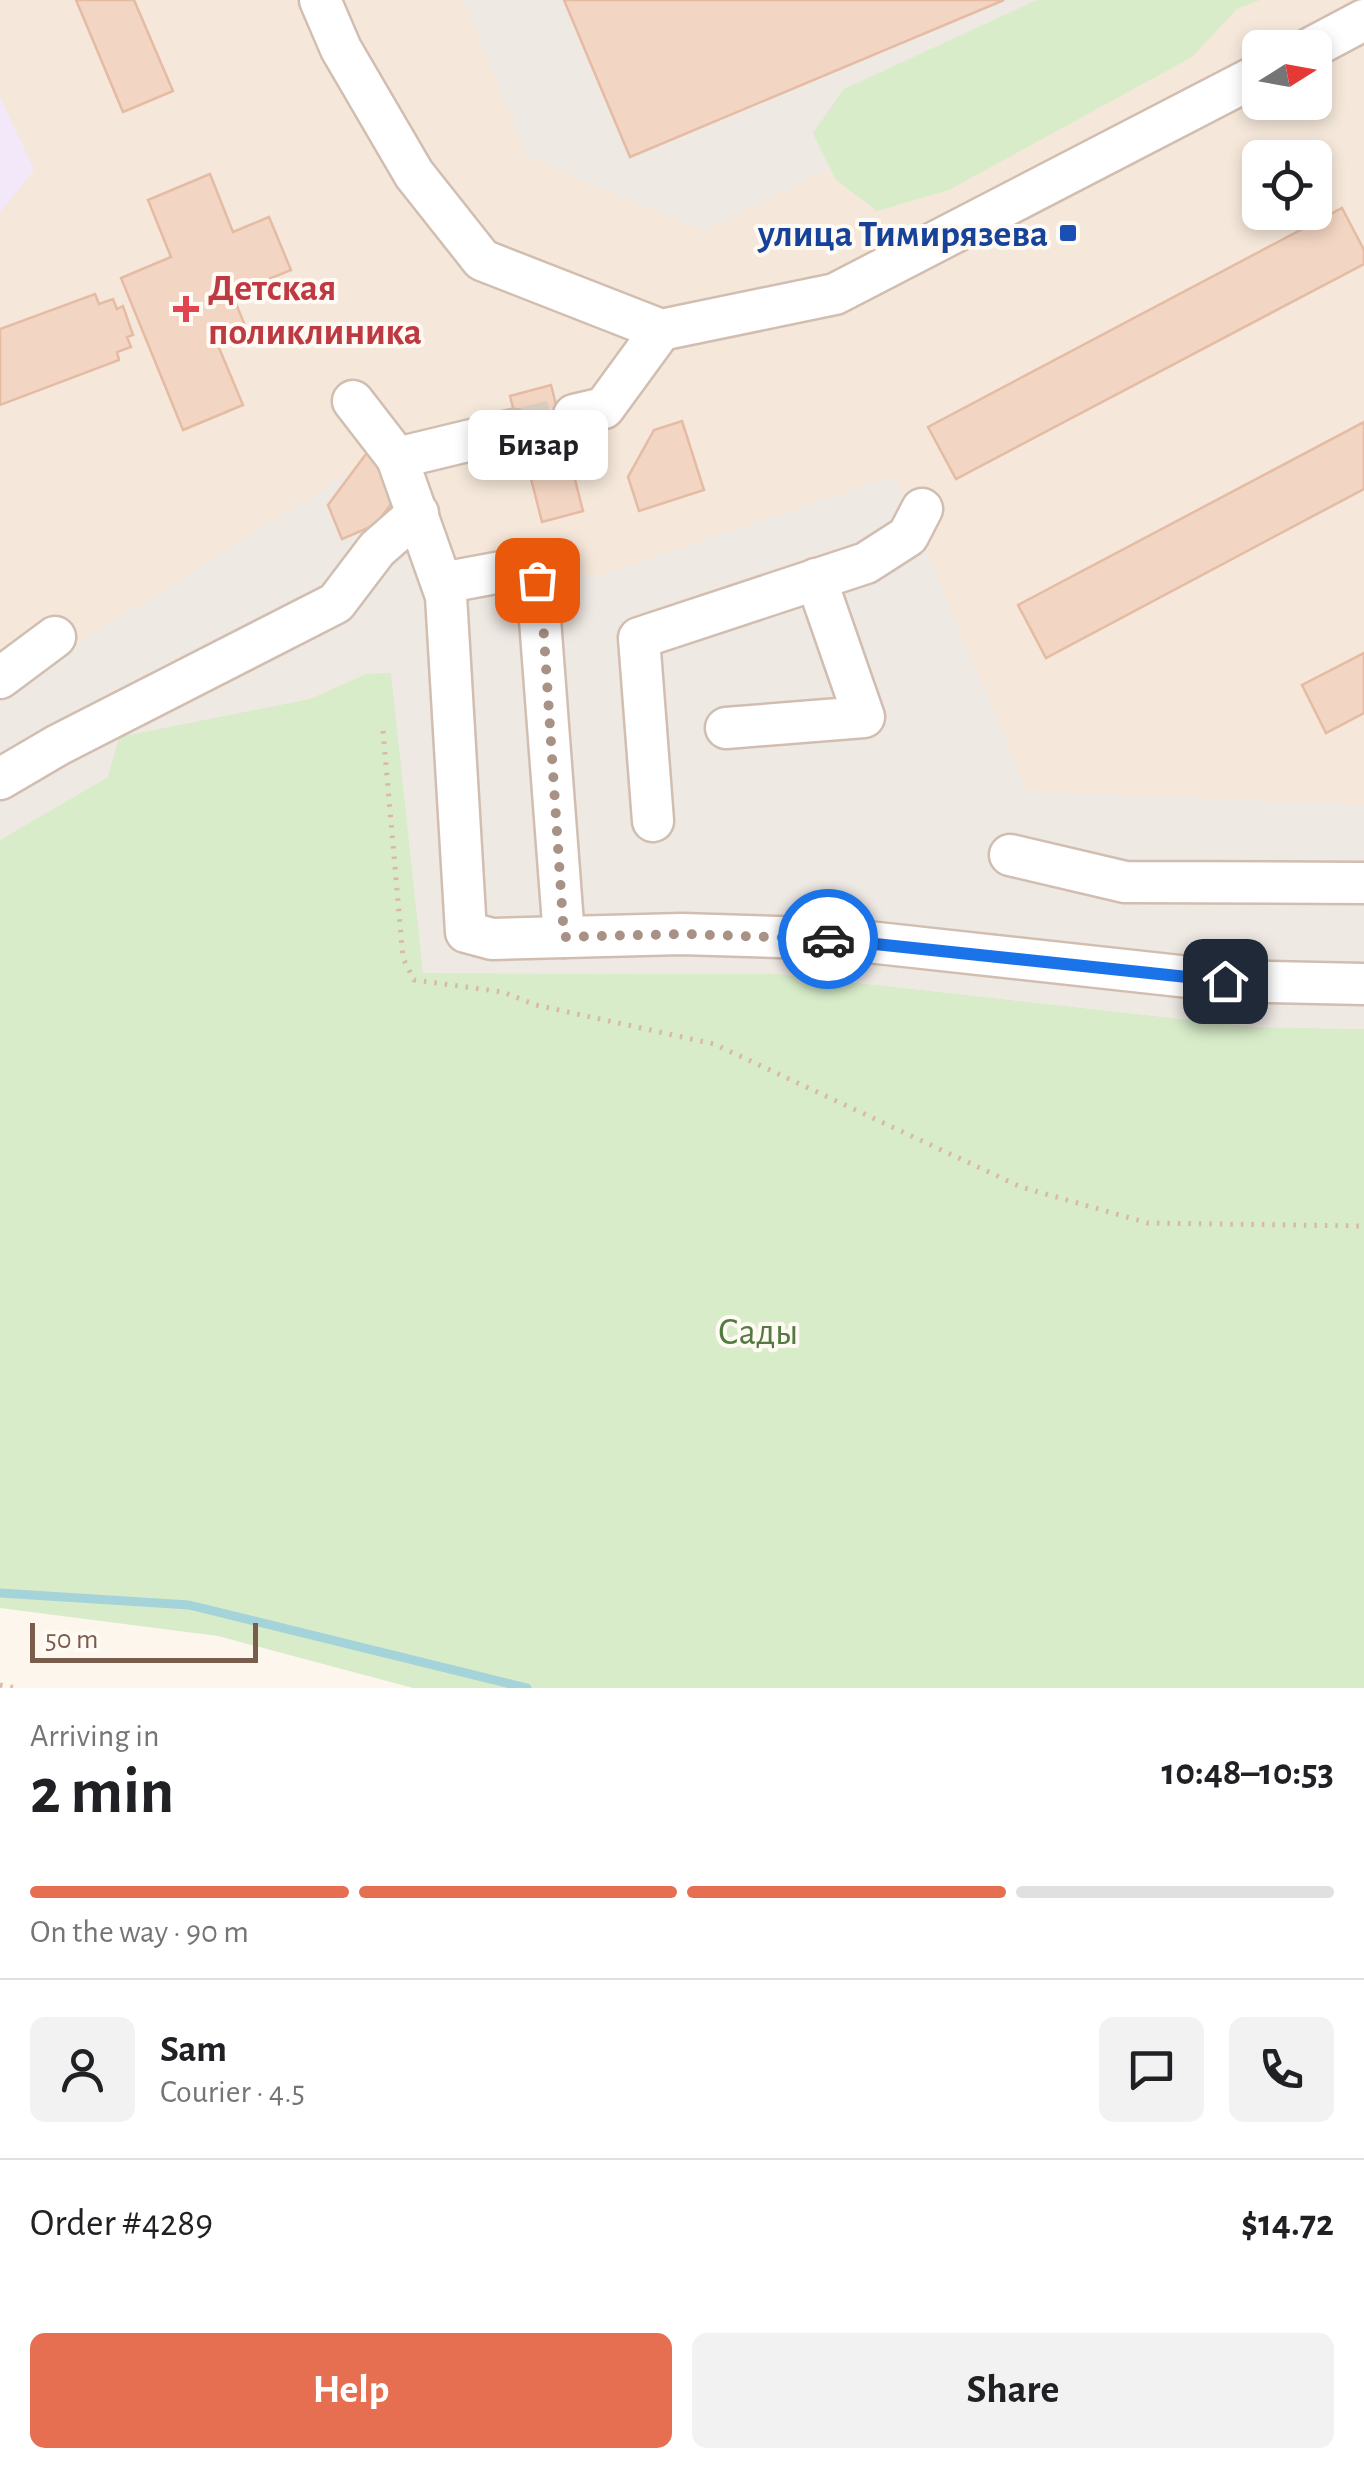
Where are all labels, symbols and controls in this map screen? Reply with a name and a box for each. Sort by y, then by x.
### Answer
north arrow [1242,30,1332,120]
map controls [1242,30,1332,230]
button: locate [1242,140,1332,230]
place label: улица Тимирязева [757,216,1048,254]
marker: улица Тимирязева [1057,222,1079,244]
place label: Детская поликлиника [208,270,422,352]
marker: Детская поликлиника [173,296,199,322]
callout: Бизар [467,410,607,480]
text: Бизар [497,429,579,461]
pin [495,538,580,623]
icon: bag [510,553,565,608]
courier [778,889,878,989]
icon: car [801,912,856,967]
pin [1183,939,1268,1024]
icon: home [1198,954,1253,1009]
park label: Сады [718,1314,798,1352]
scale bar [30,1618,258,1662]
text: 50 m [45,1626,99,1654]
text: Arriving in [30,1720,159,1752]
text: 10:48–10:53 [1161,1754,1334,1792]
text: 2 min [30,1760,174,1825]
text: On the way · 90 m [30,1916,249,1948]
button: person [30,2017,135,2122]
button: chat [1099,2017,1204,2122]
button: phone [1229,2017,1334,2122]
text: Sam [160,2031,227,2069]
text: Courier · 4.5 [160,2076,305,2108]
text: Order #4289 [30,2205,213,2243]
text: $14.72 [1241,2205,1334,2243]
button: Help [30,2333,672,2448]
button: Share [692,2333,1334,2448]

